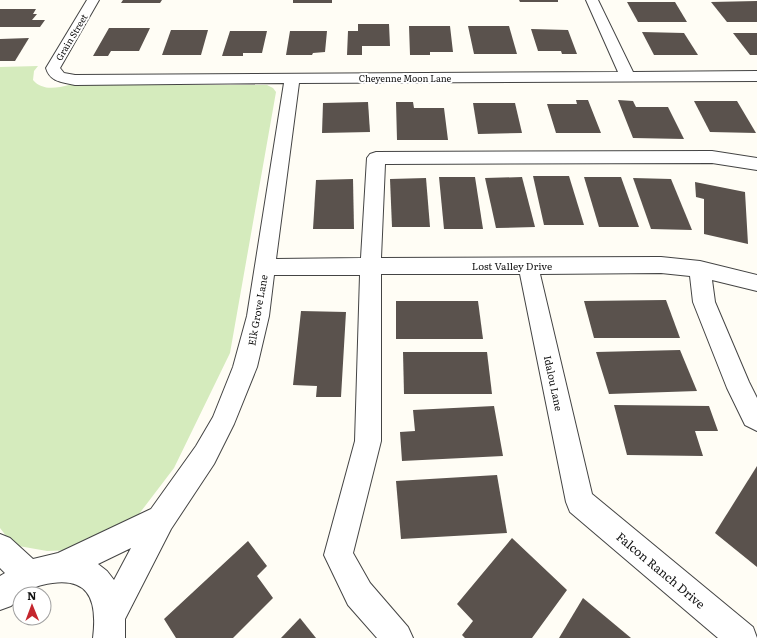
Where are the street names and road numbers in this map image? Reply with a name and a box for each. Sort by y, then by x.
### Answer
street label: Grain Street [52,11,91,63]
street label: Cheyenne Moon Lane [359,71,452,85]
street label: Lost Valley Drive [472,258,552,273]
street label: Elk Grove Lane [243,273,271,347]
street label: Idalou Lane [541,354,567,412]
street label: Falcon Ranch Drive [613,527,709,613]

